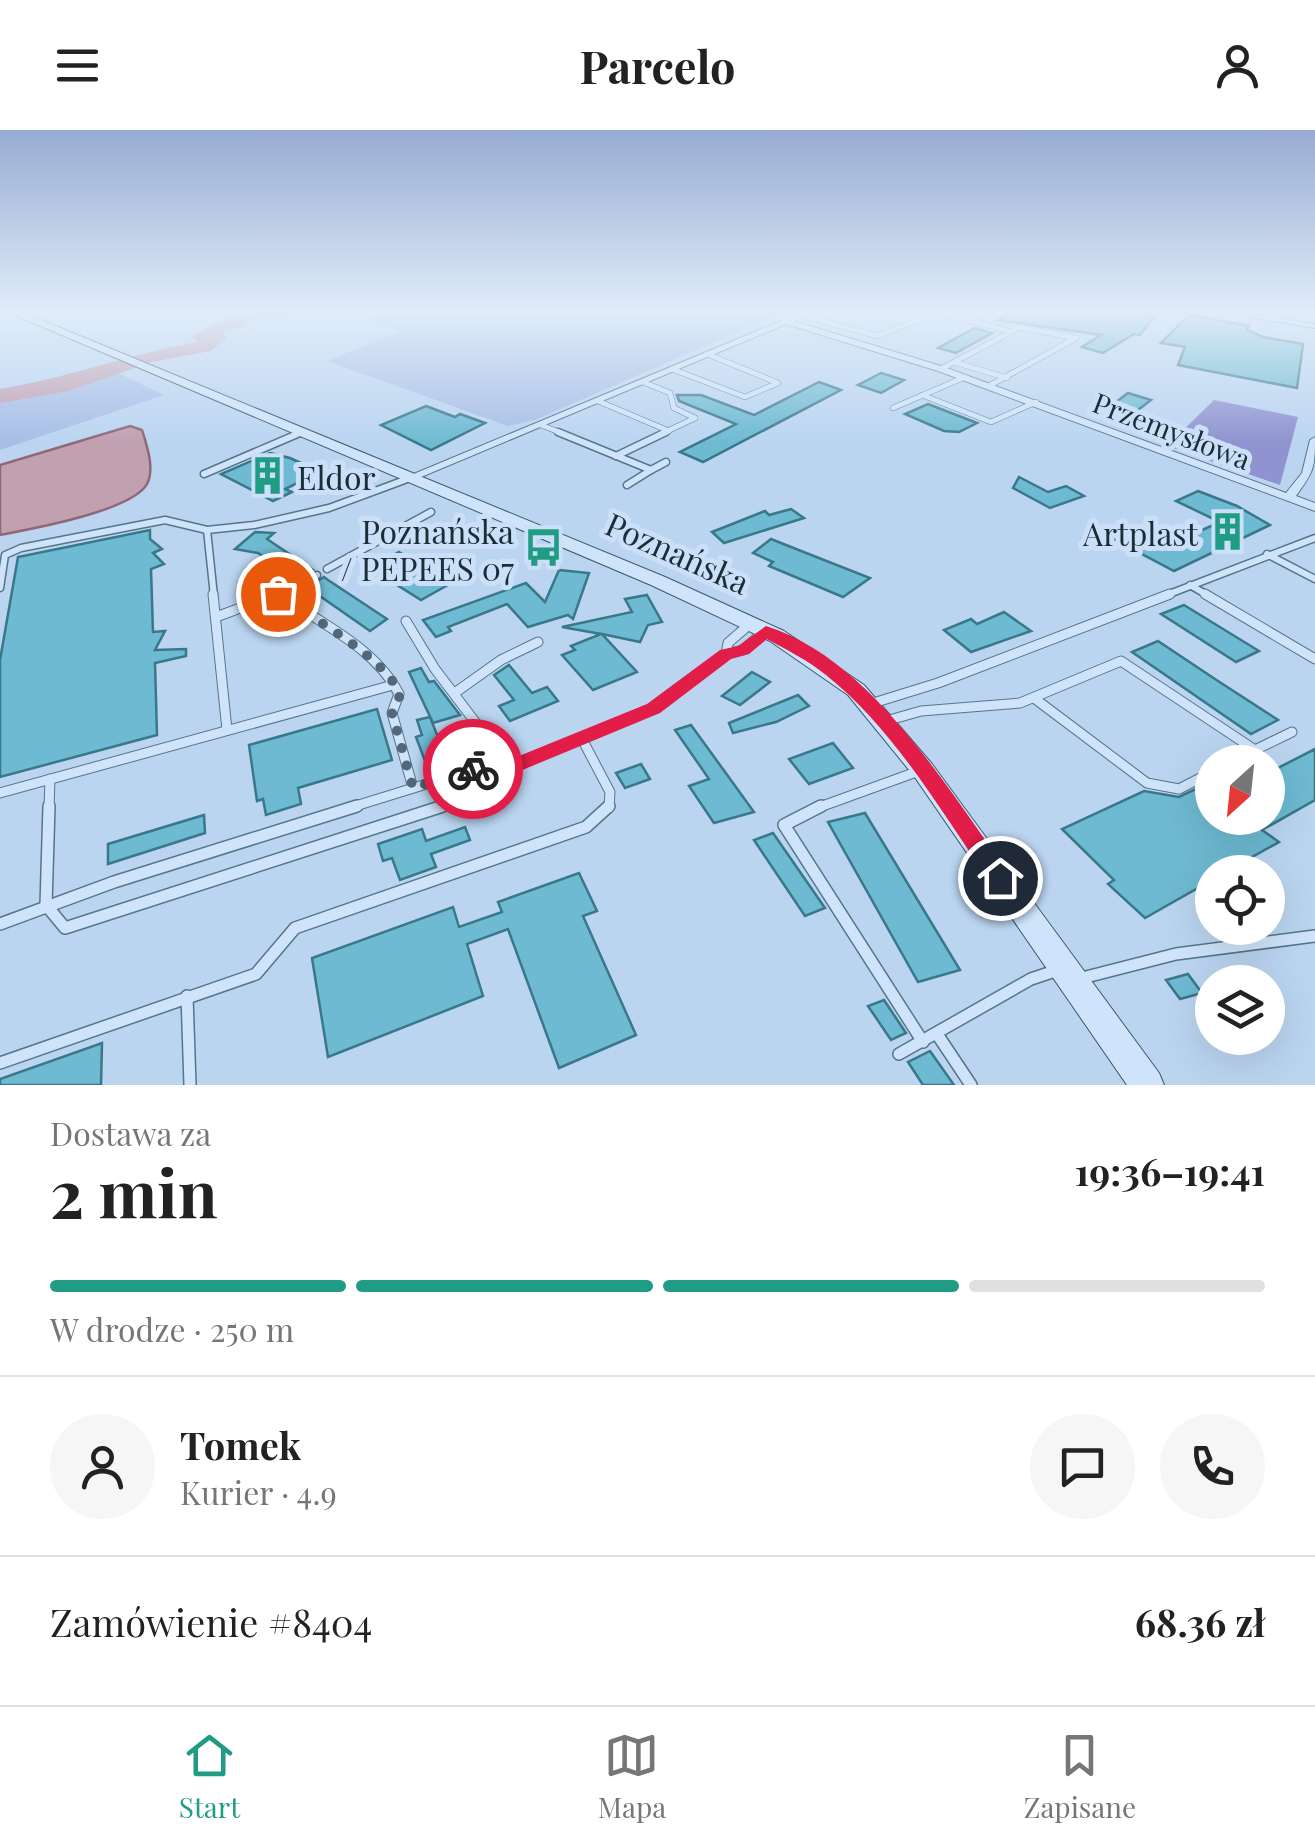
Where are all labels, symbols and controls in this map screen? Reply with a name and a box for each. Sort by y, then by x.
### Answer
text: Parcelo [580,35,735,95]
icon: menu [50,38,105,93]
icon: person [1210,38,1265,93]
street label: Przemysłowa [1088,383,1256,477]
building icon: Eldor [246,455,288,497]
place label: Eldor [297,455,376,498]
street label: Poznańska [599,501,757,603]
place label: Poznańska / PEPEES 07 [341,509,514,589]
place label: Artplast [1082,511,1199,554]
building icon: Artplast [1207,511,1249,553]
bus stop icon: Poznańska / PEPEES 07 [523,527,565,569]
pin [236,552,321,637]
icon: bag [251,567,306,622]
courier [423,719,523,819]
icon: bike [446,742,501,797]
north arrow [1195,745,1285,835]
map controls [1195,745,1285,1055]
pin [958,836,1043,921]
icon: home [973,851,1028,906]
button: locate [1195,855,1285,945]
button: layers [1195,965,1285,1055]
text: Dostawa za [50,1111,211,1154]
text: 19:36–19:41 [1075,1145,1265,1196]
text: 2 min [50,1148,218,1234]
text: W drodze · 250 m [50,1307,294,1350]
button: person [50,1414,155,1519]
button: chat [1030,1414,1135,1519]
button: phone [1160,1414,1265,1519]
text: Tomek [180,1419,301,1470]
text: Kurier · 4.9 [180,1470,337,1513]
text: Zamówienie #8404 [50,1596,372,1647]
text: 68.36 zł [1135,1596,1265,1647]
tab: Start [179,1728,240,1825]
tab: Mapa [598,1728,666,1825]
tab: Zapisane [1024,1728,1136,1825]

